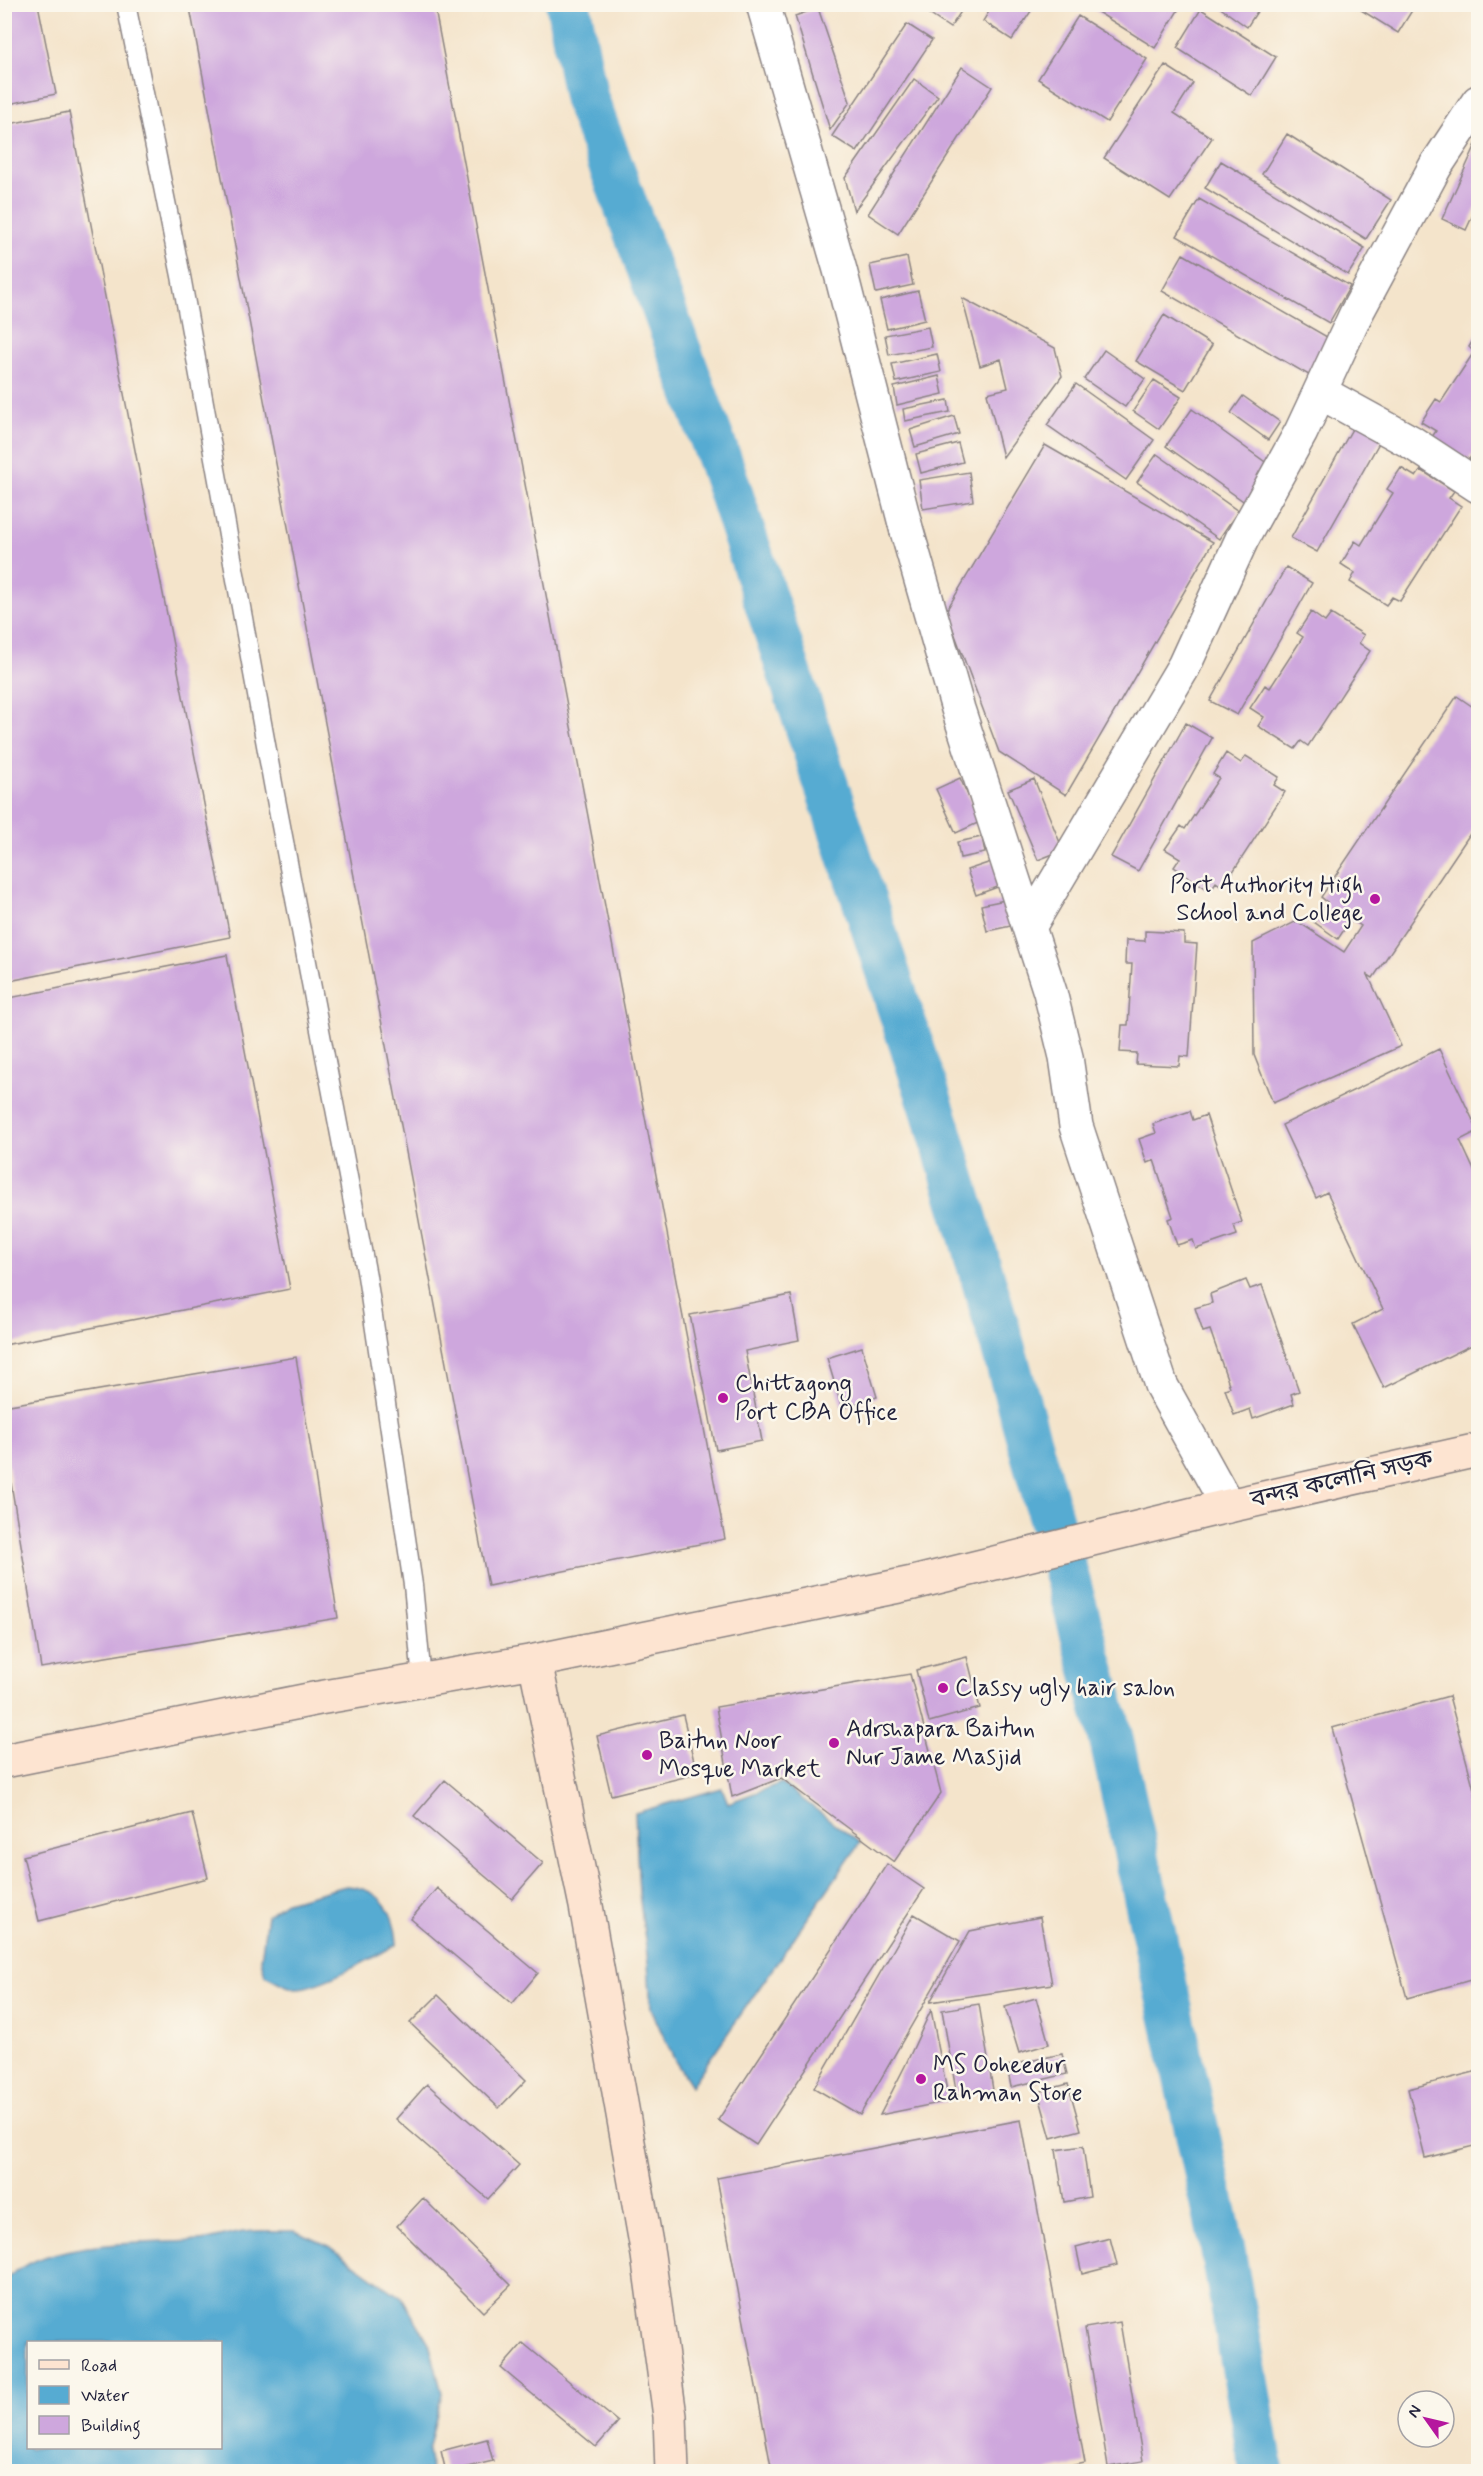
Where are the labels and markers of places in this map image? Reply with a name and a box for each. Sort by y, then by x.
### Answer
place label: Port Authority High School and College [1170,870,1363,929]
marker: Port Authority High School and College [1368,892,1382,906]
place label: Chittagong Port CBA Office [735,1369,898,1428]
marker: Chittagong Port CBA Office [716,1391,730,1405]
place label: Classy ugly hair salon [955,1673,1175,1706]
marker: Classy ugly hair salon [936,1681,950,1695]
place label: Adrshapara Baitun Nur Jame Masjid [846,1714,1035,1773]
place label: Baitun Noor Mosque Market [659,1726,821,1785]
marker: Adrshapara Baitun Nur Jame Masjid [827,1736,841,1750]
marker: Baitun Noor Mosque Market [640,1748,654,1762]
place label: MS Ooheedur Rahman Store [933,2050,1083,2109]
marker: MS Ooheedur Rahman Store [914,2072,928,2086]

